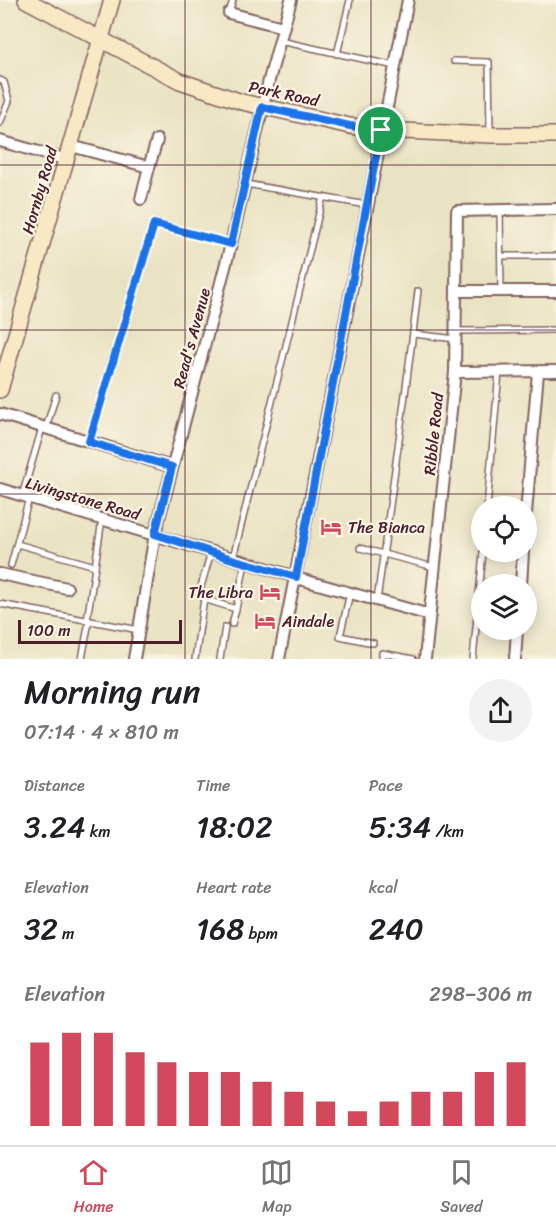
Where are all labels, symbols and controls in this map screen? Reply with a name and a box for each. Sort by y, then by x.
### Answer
street label: Park Road [246,72,323,115]
pin [355,104,406,155]
icon: arrive [364,113,397,146]
street label: Hornby Road [13,141,66,237]
street label: Read's Avenue [164,284,219,392]
street label: Ribble Road [415,390,452,477]
street label: Livingstone Road [22,468,145,529]
map controls [471,496,537,640]
button: locate [471,496,537,562]
place label: The Bianca [348,513,425,542]
hotel icon: The Bianca [319,515,343,539]
button: layers [471,574,537,640]
place label: The Libra [188,578,253,607]
hotel icon: The Libra [258,580,282,604]
place label: Aindale [281,607,335,636]
hotel icon: Aindale [253,609,277,633]
text: 100 m [27,616,71,645]
scale bar [18,617,182,644]
text: Morning run [24,663,200,721]
button: share [469,679,532,742]
text: 07:14 · 4 × 810 m [24,715,179,750]
text: Distance [24,771,85,800]
text: Time [196,771,230,800]
text: Pace [369,771,403,800]
text: 3.24 [24,800,86,854]
text: 18:02 [196,800,273,854]
text: 5:34 [369,800,431,854]
text: km [86,817,111,846]
text: /km [431,817,464,846]
text: Elevation [24,873,89,902]
text: Heart rate [196,873,271,902]
text: kcal [369,873,398,902]
text: 32 [24,902,58,956]
text: 168 [196,902,244,956]
text: 240 [369,902,424,956]
text: m [58,919,74,948]
text: bpm [244,919,278,948]
text: Elevation [24,977,105,1012]
text: 298–306 m [429,977,532,1012]
tab: Home [73,1156,113,1221]
tab: Map [260,1156,293,1221]
tab: Saved [440,1156,483,1221]

